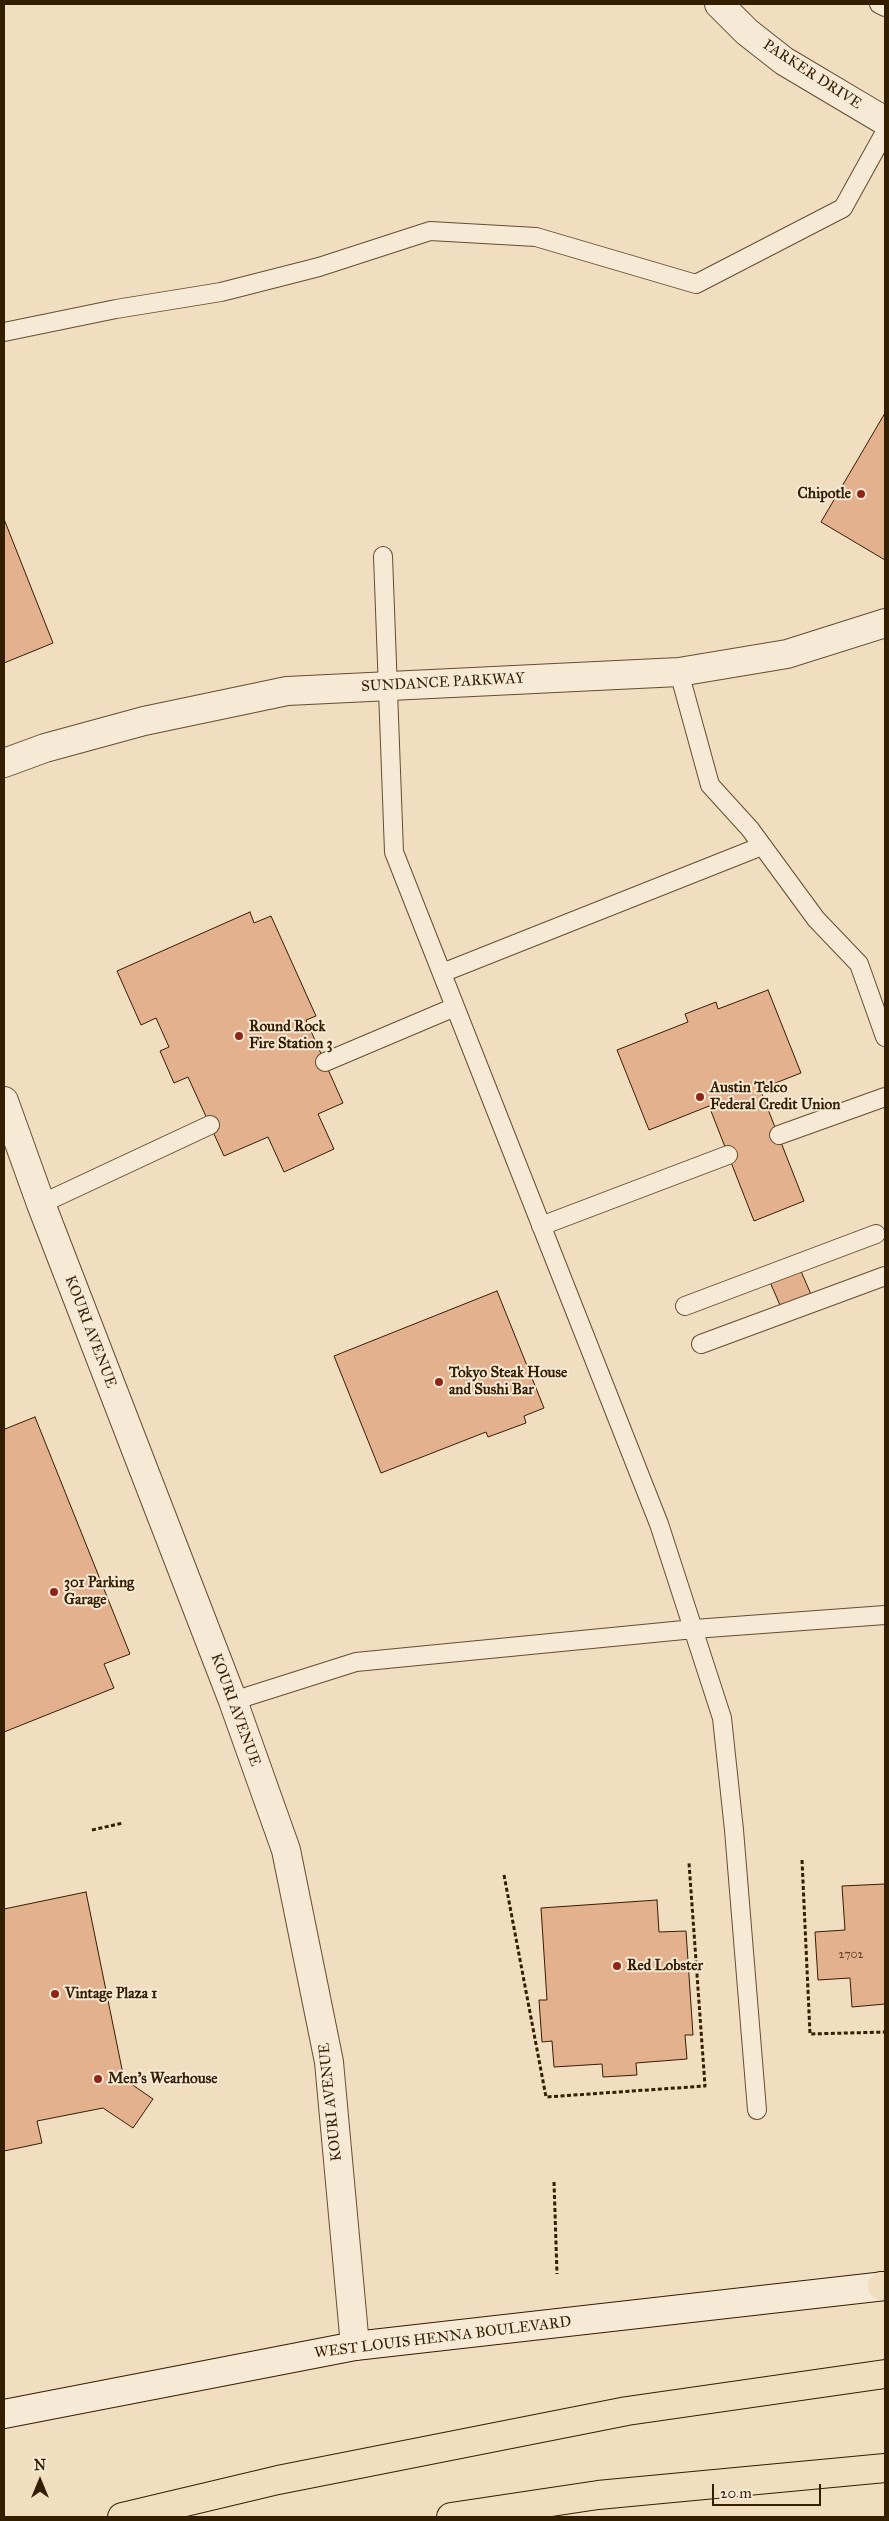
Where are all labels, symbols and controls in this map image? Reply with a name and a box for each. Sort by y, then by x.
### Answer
street label: PARKER DRIVE [759,36,865,114]
place label: Chipotle [798,485,851,503]
marker: Chipotle [855,488,867,500]
street label: SUNDANCE PARKWAY [361,670,525,696]
place label: Round Rock Fire Station 3 [249,1018,333,1053]
marker: Round Rock Fire Station 3 [233,1030,245,1042]
place label: Austin Telco Federal Credit Union [710,1079,840,1114]
marker: Austin Telco Federal Credit Union [694,1091,706,1103]
street label: KOURI AVENUE [60,1273,120,1391]
place label: Tokyo Steak House and Sushi Bar [449,1364,567,1399]
marker: Tokyo Steak House and Sushi Bar [433,1376,445,1388]
place label: 301 Parking Garage [64,1574,134,1609]
marker: 301 Parking Garage [48,1586,60,1598]
street label: KOURI AVENUE [206,1651,264,1769]
house number: 2702 [839,1948,863,1962]
place label: Red Lobster [627,1957,703,1975]
marker: Red Lobster [611,1960,623,1972]
place label: Vintage Plaza 1 [65,1985,157,2003]
marker: Vintage Plaza 1 [49,1988,61,2000]
street label: KOURI AVENUE [316,2042,346,2162]
place label: Men's Wearhouse [108,2070,217,2088]
marker: Men's Wearhouse [92,2073,104,2085]
street label: WEST LOUIS HENNA BOULEVARD [314,2313,572,2363]
north arrow [15,2456,65,2506]
text: N [34,2457,46,2474]
scale bar [714,2474,823,2506]
text: 20 m [720,2484,752,2502]

